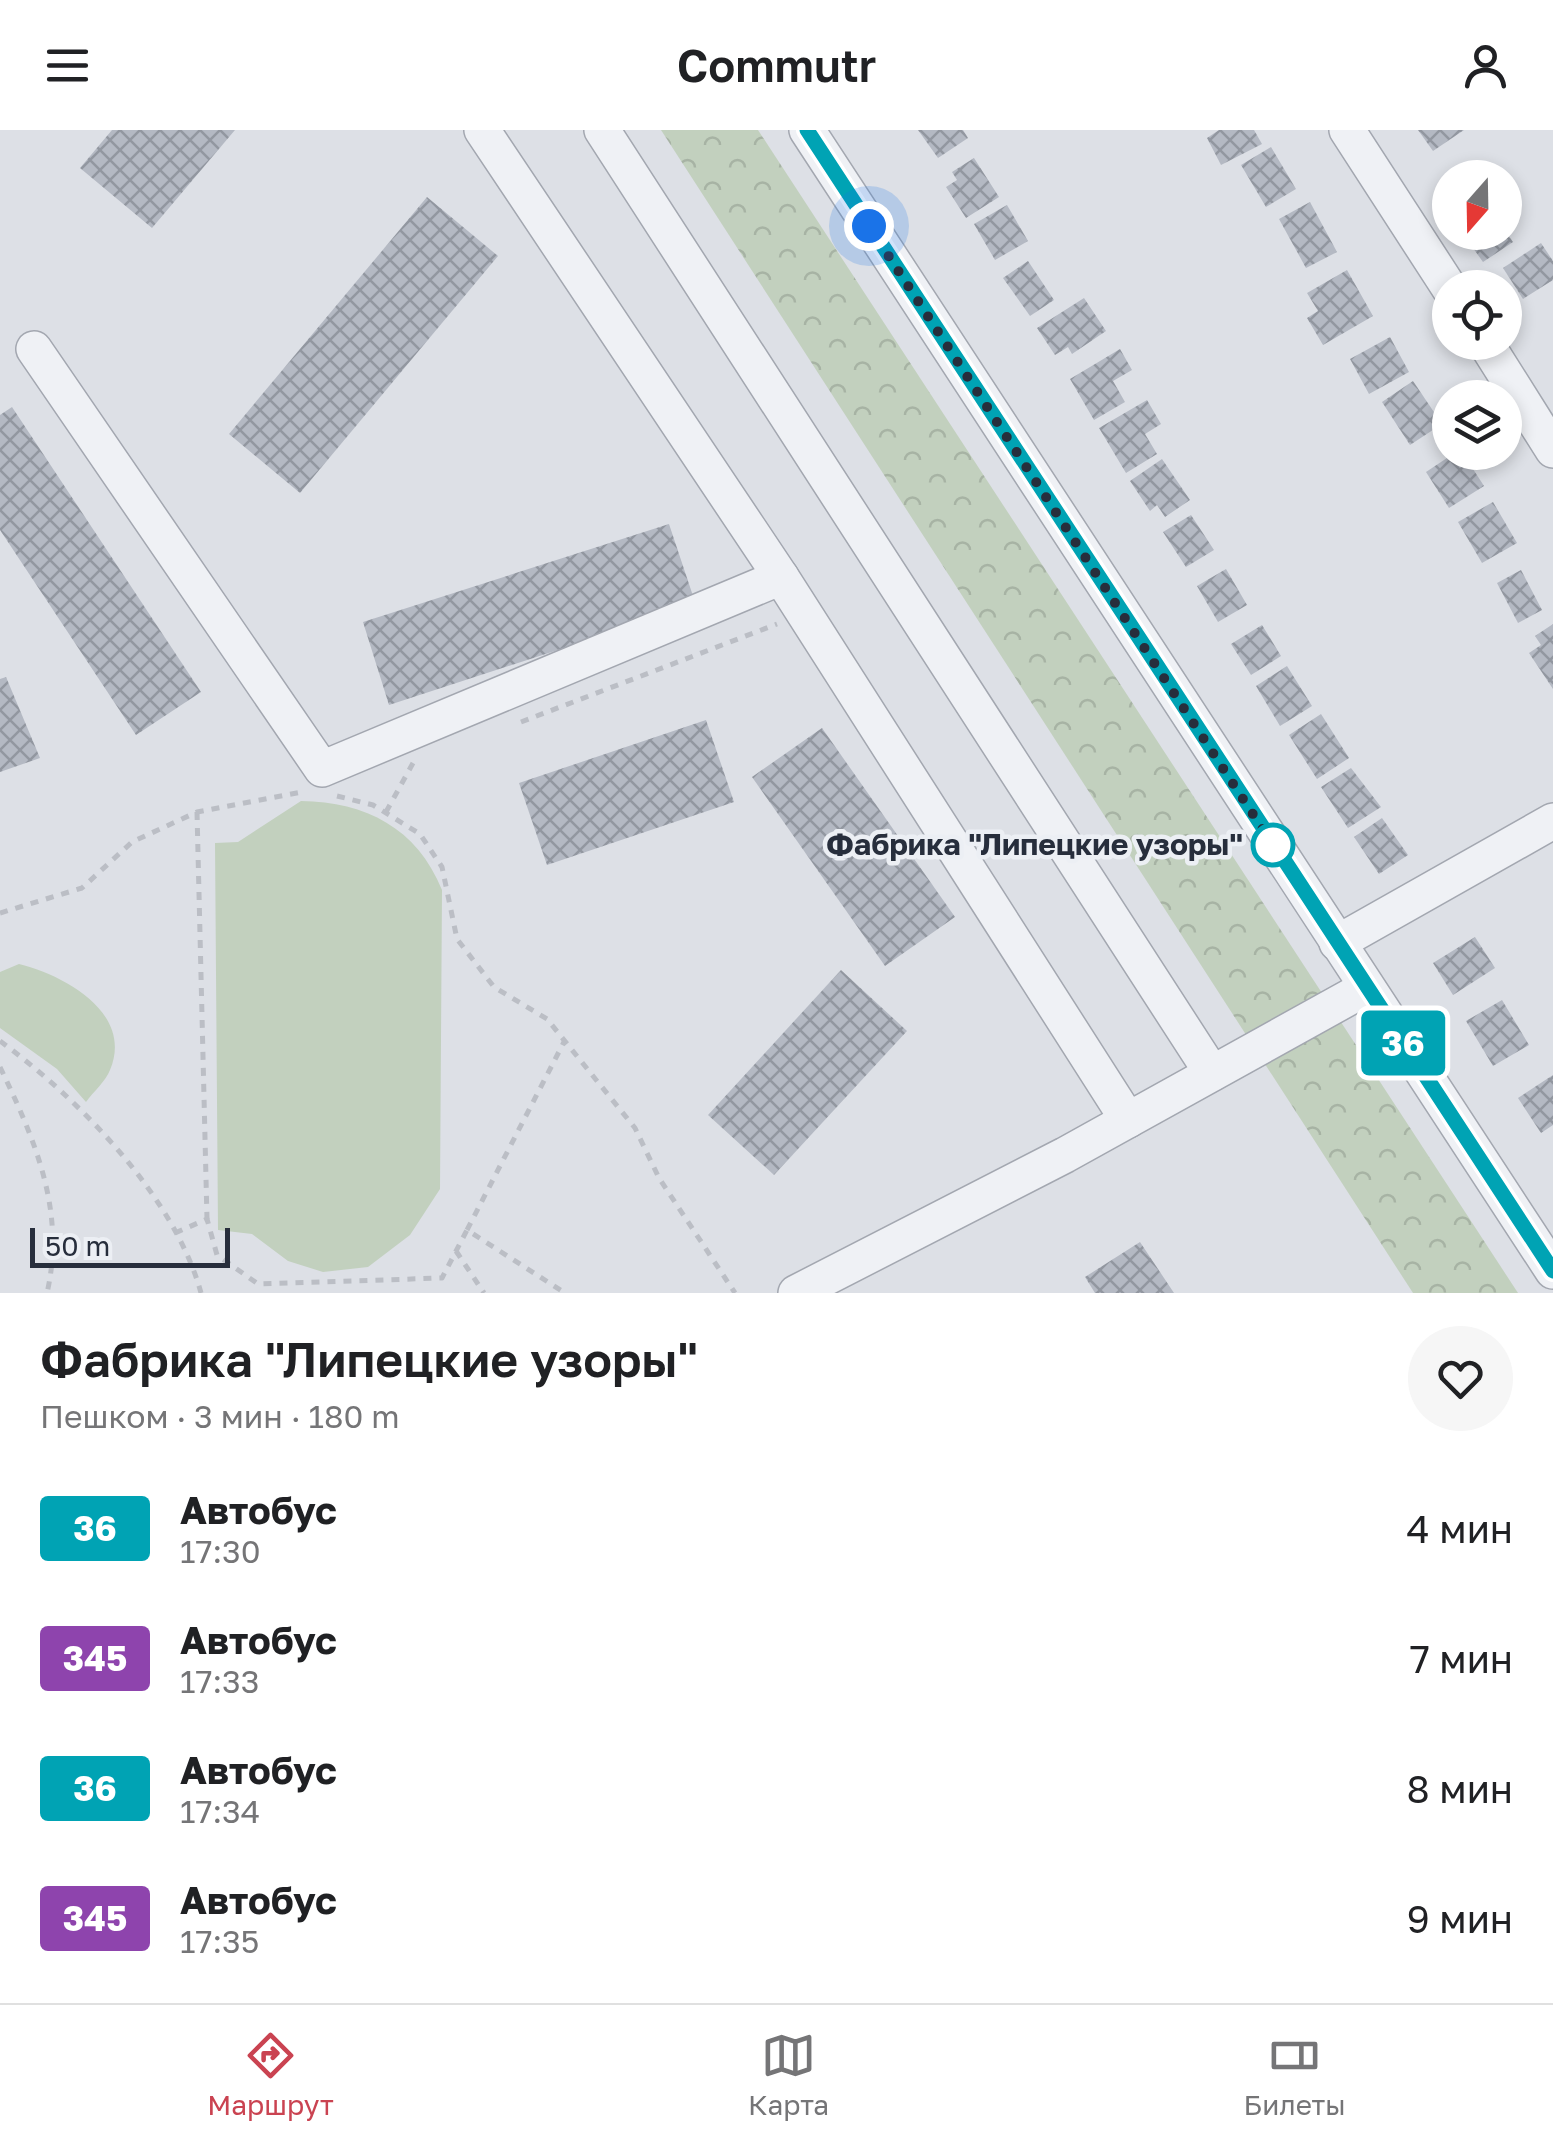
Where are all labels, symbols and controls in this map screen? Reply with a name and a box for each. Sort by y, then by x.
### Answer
icon: menu [40,38,95,93]
text: Commutr [677,38,876,92]
icon: person [1458,38,1513,93]
north arrow [1432,160,1522,250]
map controls [1432,160,1522,470]
your location [844,201,894,251]
button: locate [1432,270,1522,360]
button: layers [1432,380,1522,470]
marker: Фабрика "Липецкие узоры" [1252,824,1294,866]
place label: Фабрика "Липецкие узоры" [826,826,1243,862]
line badge: 36 [1358,1010,1448,1076]
text: 36 [1381,1022,1425,1064]
scale bar [30,1223,230,1268]
text: 50 m [45,1229,110,1262]
button: heart [1408,1326,1513,1431]
text: Фабрика "Липецкие узоры" [40,1330,698,1388]
text: Пешком · 3 мин · 180 m [40,1397,400,1435]
text: Автобус [180,1487,337,1532]
text: 4 мин [1407,1506,1513,1551]
text: 36 [73,1507,117,1549]
text: 17:30 [180,1532,261,1570]
text: Автобус [180,1617,337,1662]
text: 7 мин [1410,1636,1513,1681]
text: 345 [63,1637,127,1679]
text: 17:33 [180,1662,260,1700]
text: Автобус [180,1747,337,1792]
text: 8 мин [1407,1766,1513,1811]
text: 36 [73,1767,117,1809]
text: 17:34 [180,1792,260,1830]
text: Автобус [180,1877,337,1922]
text: 9 мин [1407,1896,1513,1941]
text: 345 [63,1897,127,1939]
text: 17:35 [180,1922,259,1960]
tab: Маршрут [207,2028,334,2121]
tab: Карта [748,2028,829,2121]
tab: Билеты [1244,2028,1346,2121]

